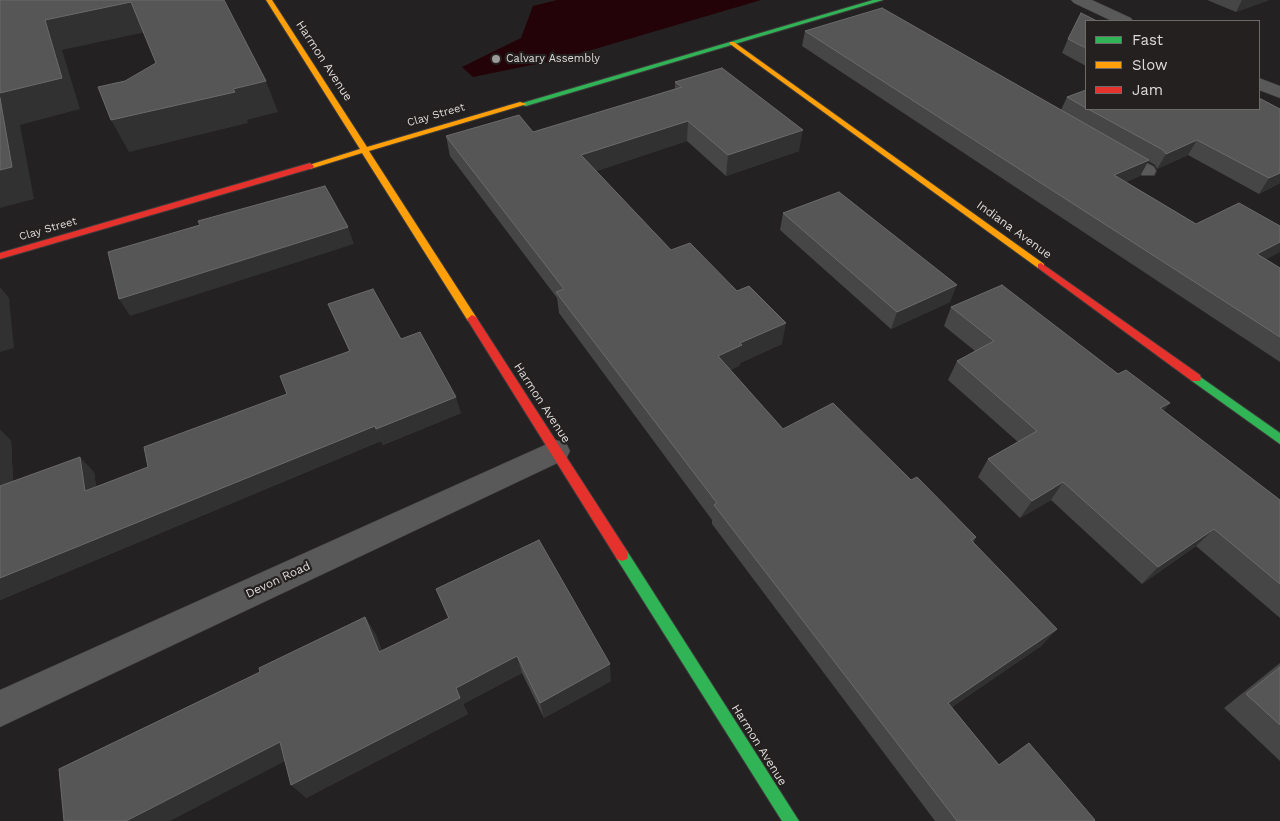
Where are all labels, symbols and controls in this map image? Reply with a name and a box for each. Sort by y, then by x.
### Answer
street label: Harmon Avenue [293,18,355,104]
legend [1085,20,1260,110]
text: Fast [1132,31,1163,49]
place label: Calvary Assembly [506,52,600,66]
marker: Calvary Assembly [490,53,502,65]
text: Slow [1132,56,1168,74]
text: Jam [1132,81,1163,99]
street label: Clay Street [406,100,466,130]
street label: Indiana Avenue [974,198,1054,262]
street label: Clay Street [18,214,78,244]
street label: Harmon Avenue [511,360,573,446]
street label: Devon Road [243,559,313,601]
street label: Harmon Avenue [728,702,790,788]

